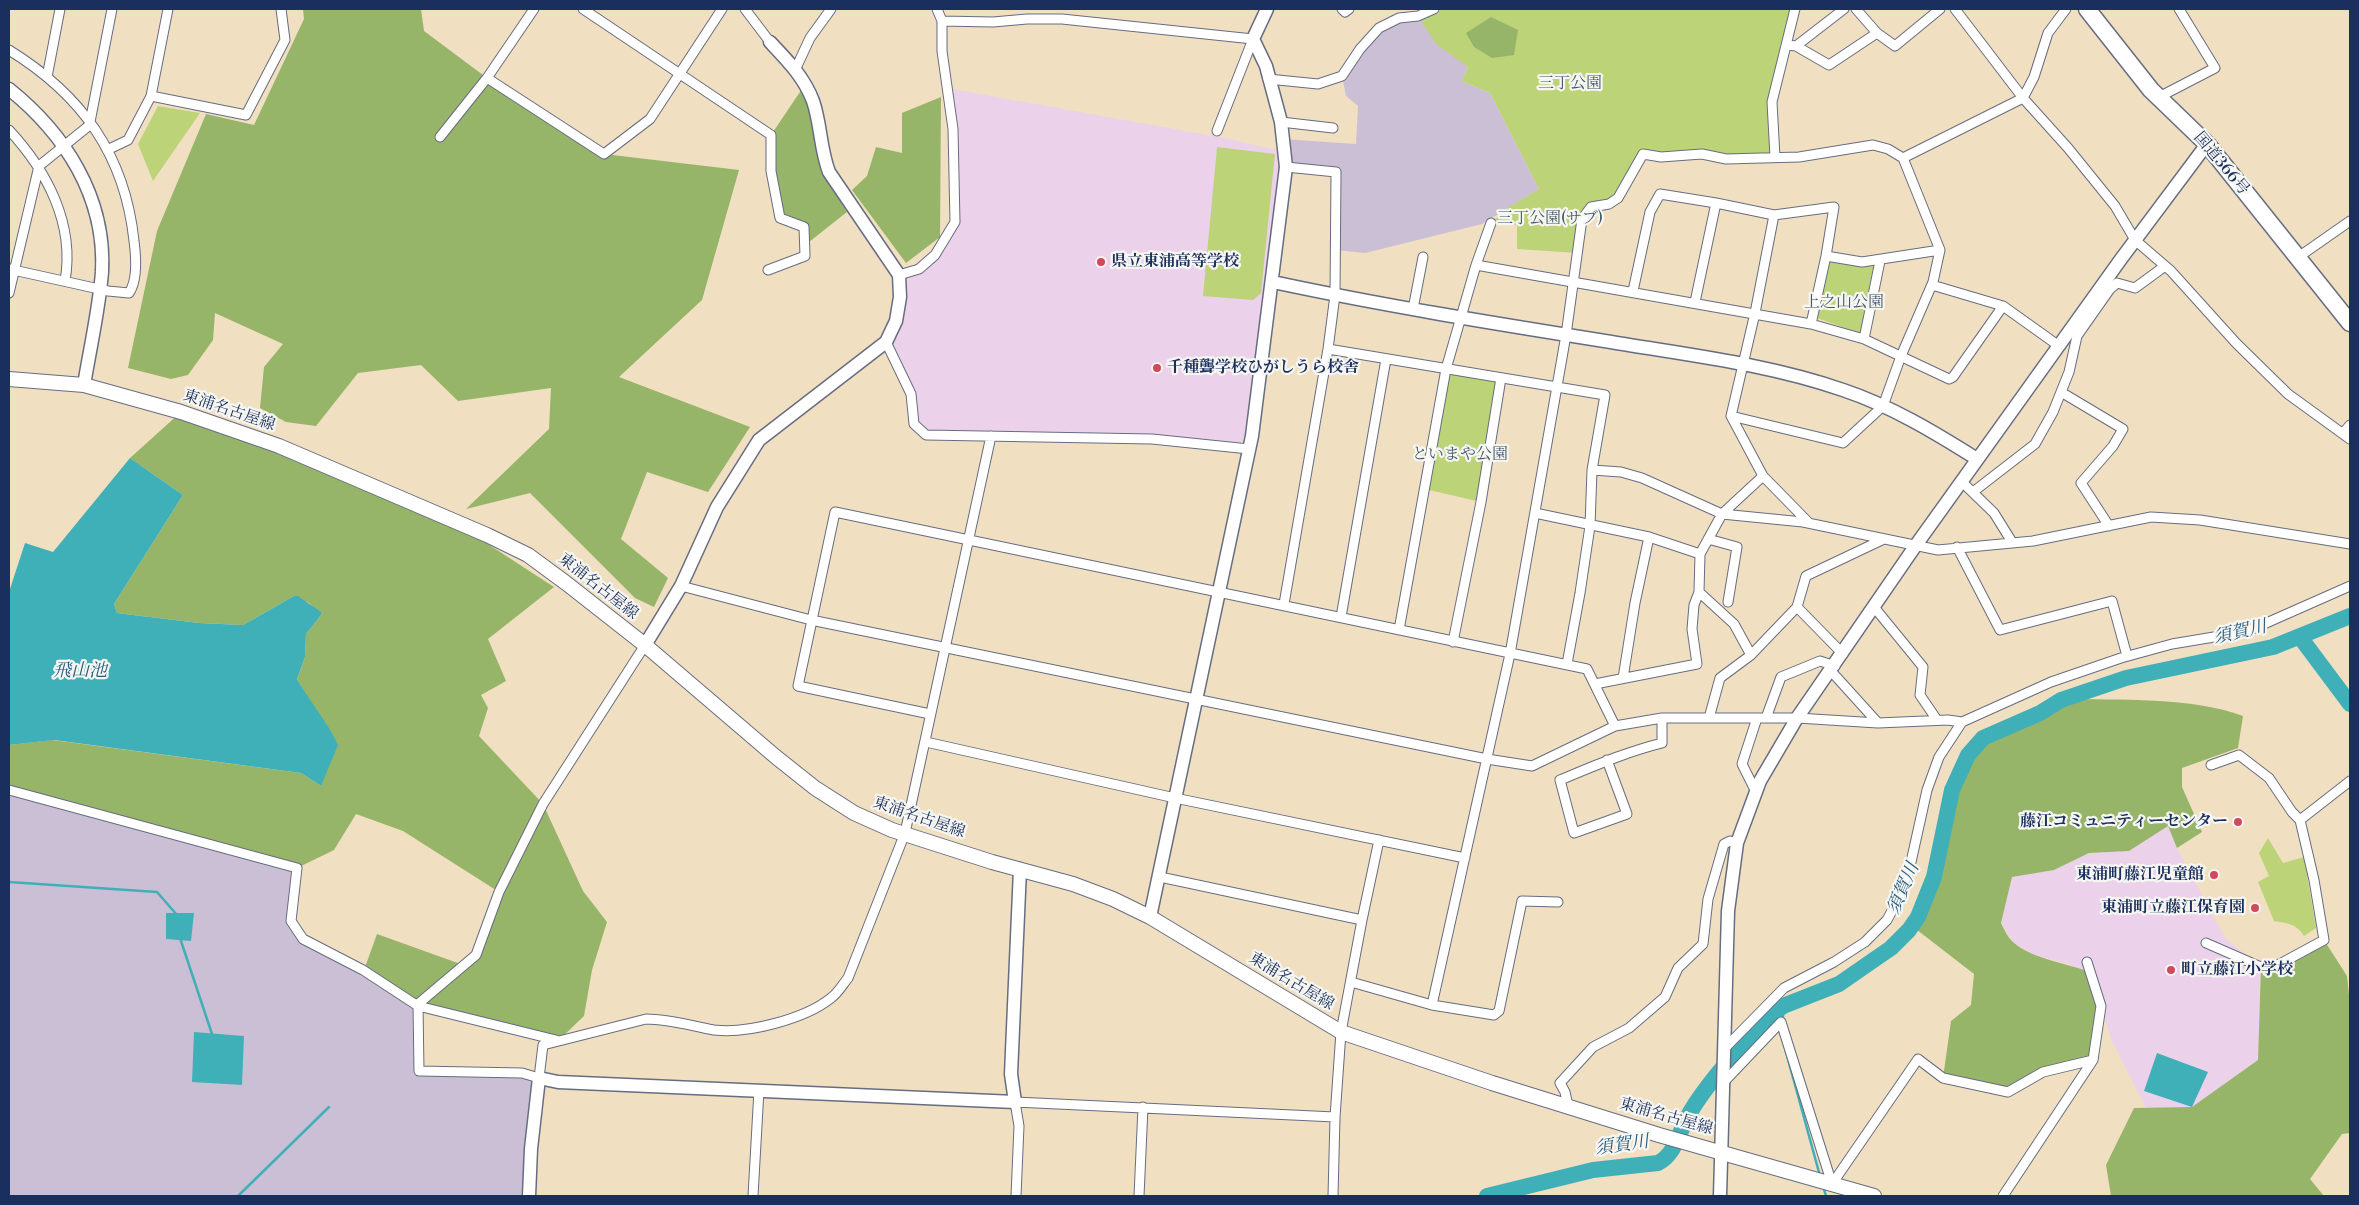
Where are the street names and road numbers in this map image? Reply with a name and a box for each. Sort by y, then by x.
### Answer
street label: 国道366号 [2189,129,2253,199]
street label: 東浦名古屋線 [180,386,278,436]
street label: 東浦名古屋線 [554,550,642,624]
street label: 東浦名古屋線 [870,793,968,843]
street label: 東浦名古屋線 [1245,949,1337,1015]
street label: 東浦名古屋線 [1617,1095,1715,1139]

